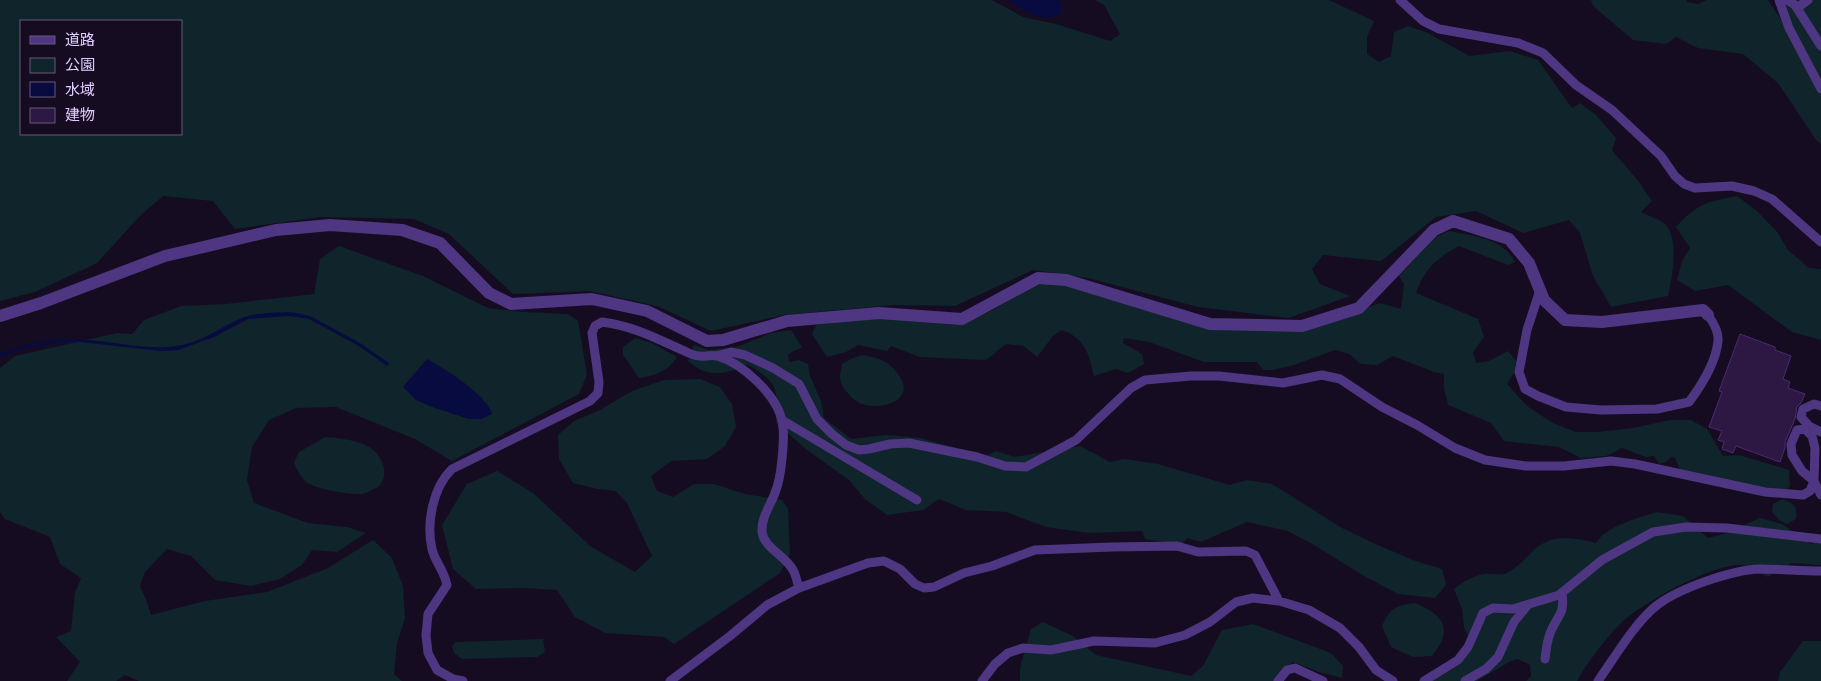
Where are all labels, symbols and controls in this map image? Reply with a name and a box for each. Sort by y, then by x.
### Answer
legend [20,20,182,135]
text: 道路 [65,30,95,49]
text: 公園 [65,55,95,74]
text: 水域 [65,80,95,99]
text: 建物 [65,105,95,124]

